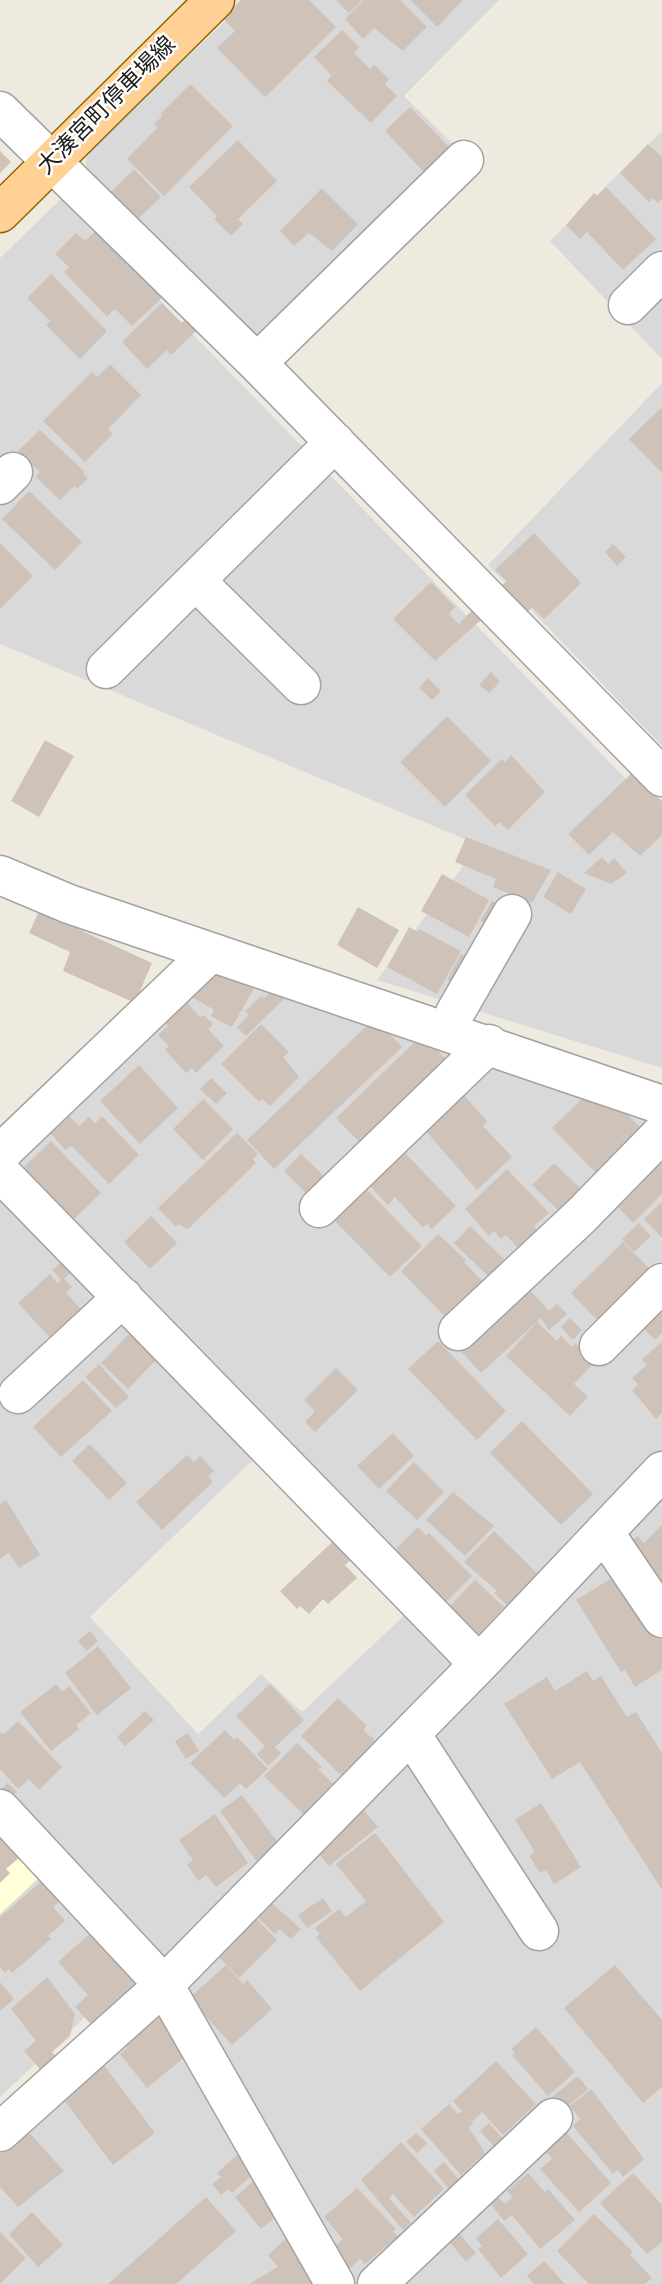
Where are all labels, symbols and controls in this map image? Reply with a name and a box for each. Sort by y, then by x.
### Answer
street label: 大湊宮町停車場線 [32,31,182,181]

